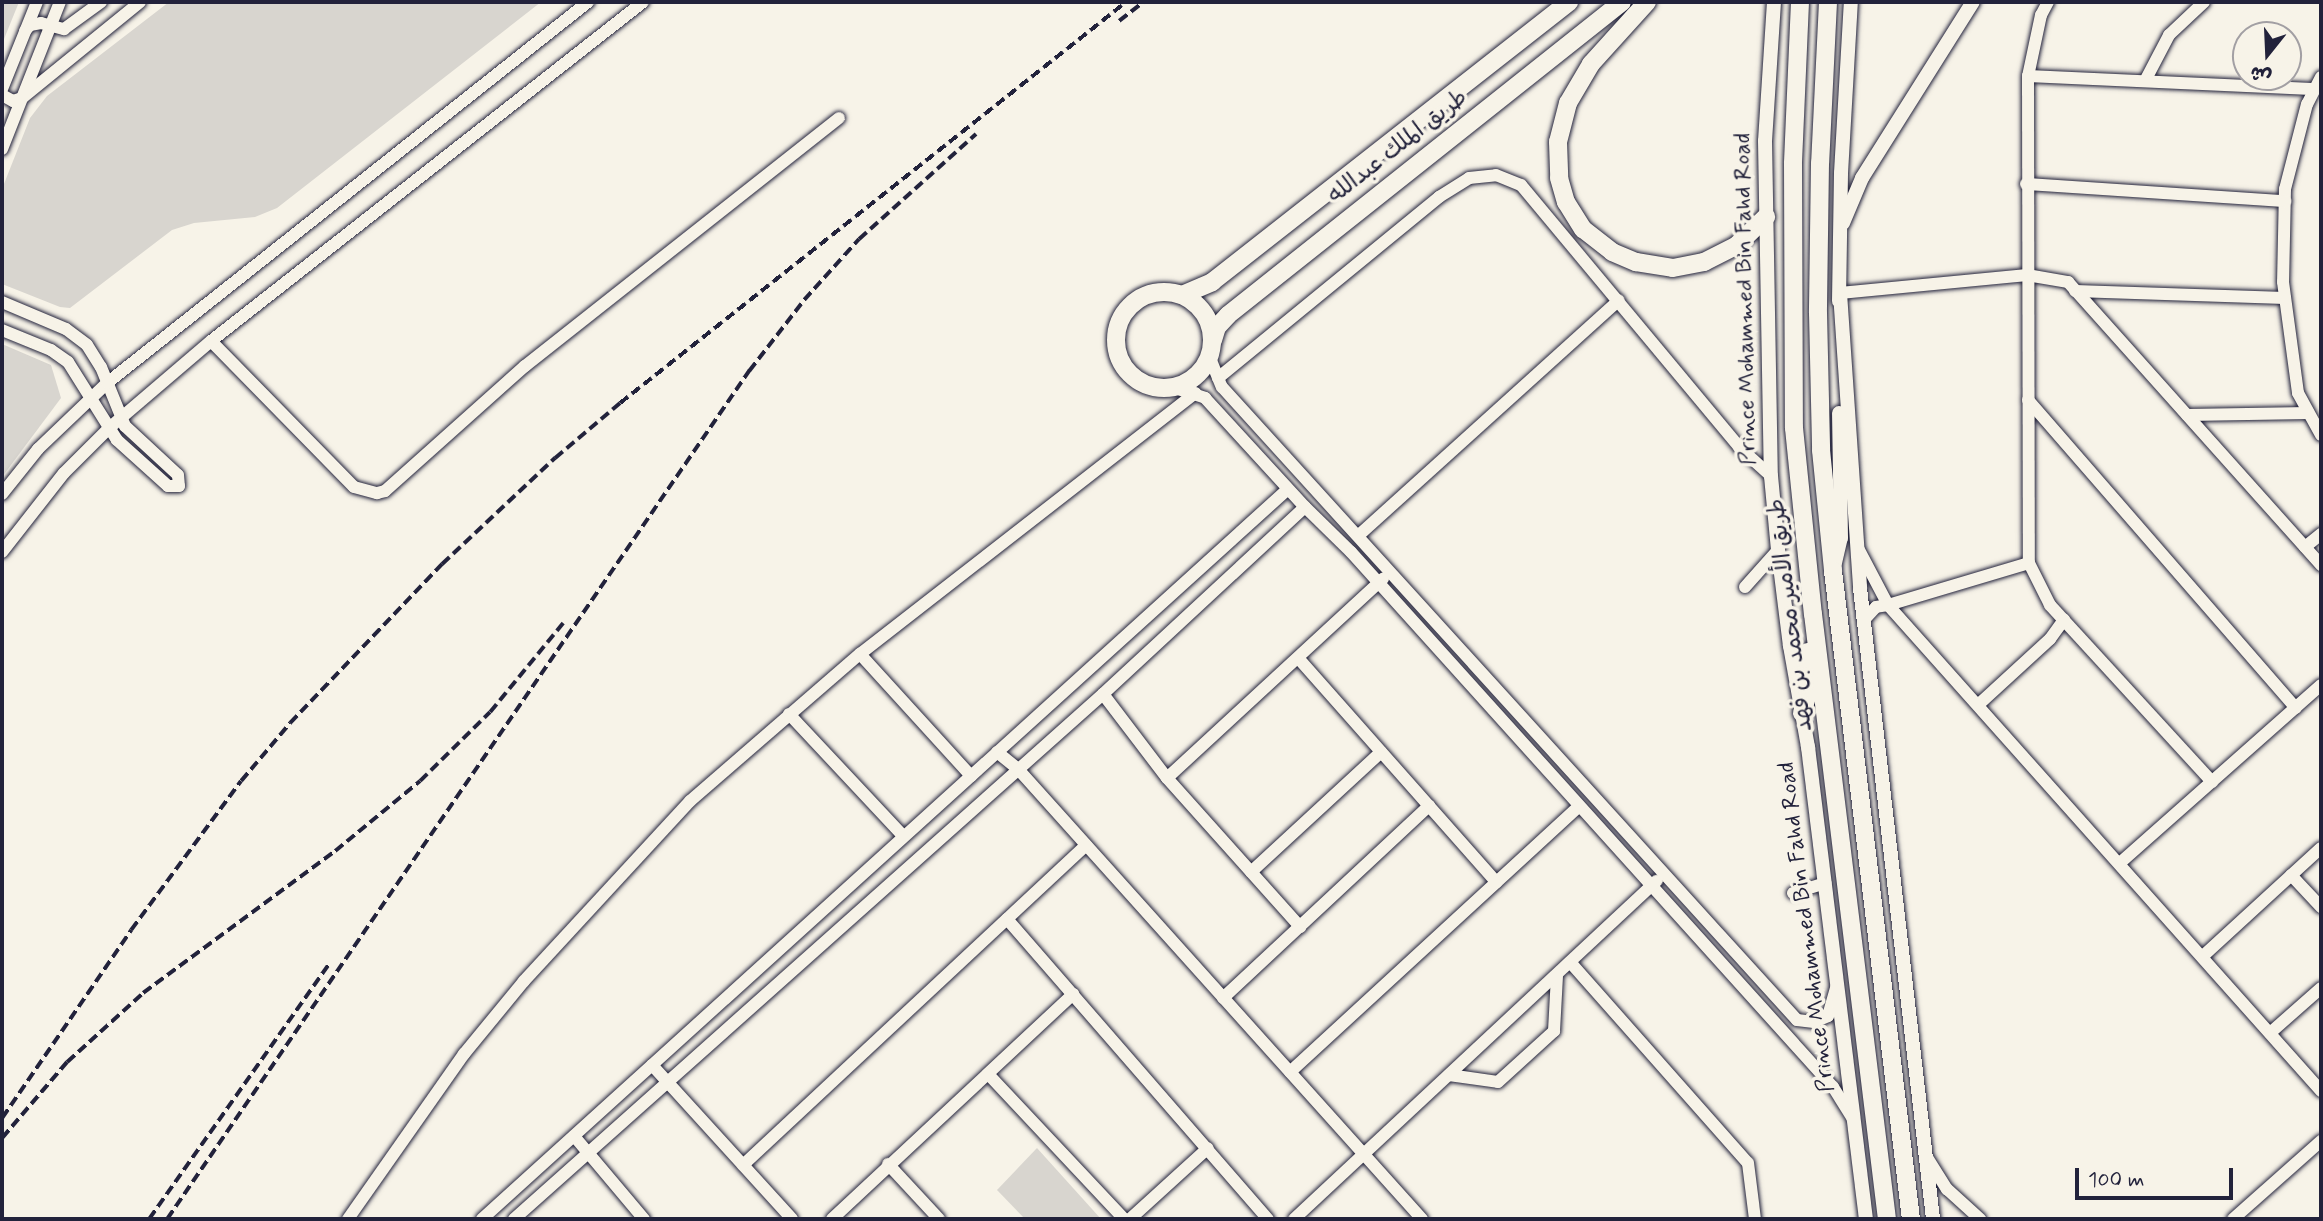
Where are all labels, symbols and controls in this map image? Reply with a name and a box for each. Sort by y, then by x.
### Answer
north arrow [2232,21,2302,91]
text: ش [2247,59,2275,90]
street label: طريق الملك عبدالله [1323,84,1473,210]
street label: Prince Mohammed Bin Fahd Road [1729,131,1763,467]
street label: طريق الأمير محمد بن فهد [1763,497,1819,733]
street label: Prince Mohammed Bin Fahd Road [1773,759,1841,1095]
scale bar [2078,1154,2236,1198]
text: 100 m [2088,1166,2144,1194]

